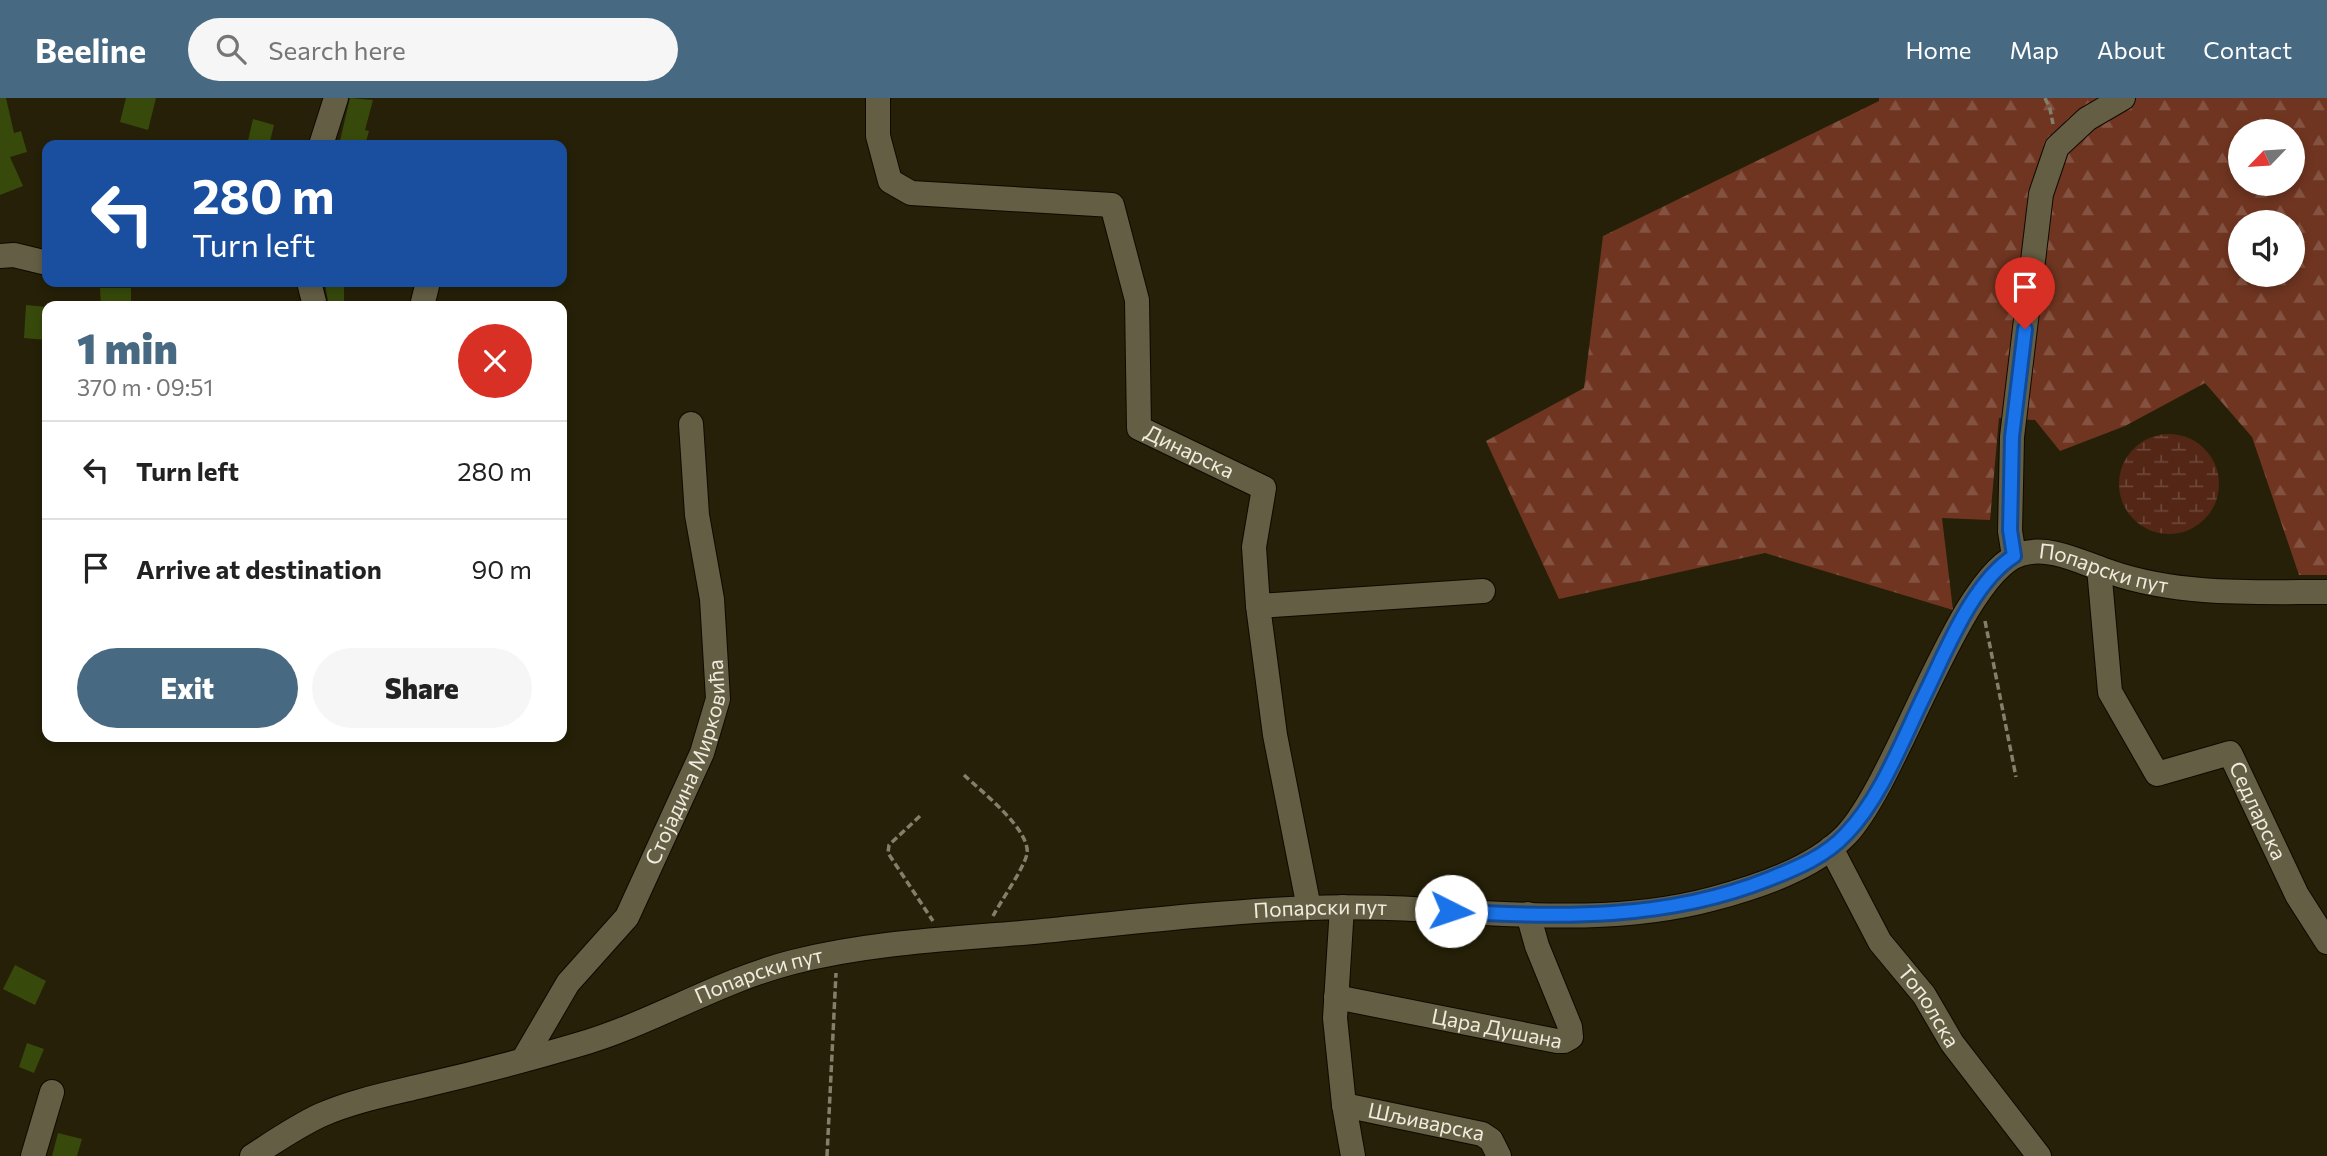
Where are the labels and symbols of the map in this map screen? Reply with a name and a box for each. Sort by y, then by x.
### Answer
north arrow [2228,119,2305,196]
pin [1995,257,2055,329]
street label: Динарска [1141,419,1239,483]
street label: Попарски пут [2038,537,2170,597]
street label: Стојадина Мирковића [639,659,730,868]
street label: Седларска [2225,757,2293,864]
position arrow [1414,874,1488,948]
street label: Попарски пут [1252,893,1388,922]
street label: Попарски пут [690,941,825,1008]
street label: Тополска [1893,959,1966,1051]
street label: Цара Душана [1430,1002,1565,1053]
street label: Шљиварска [1366,1096,1487,1145]

